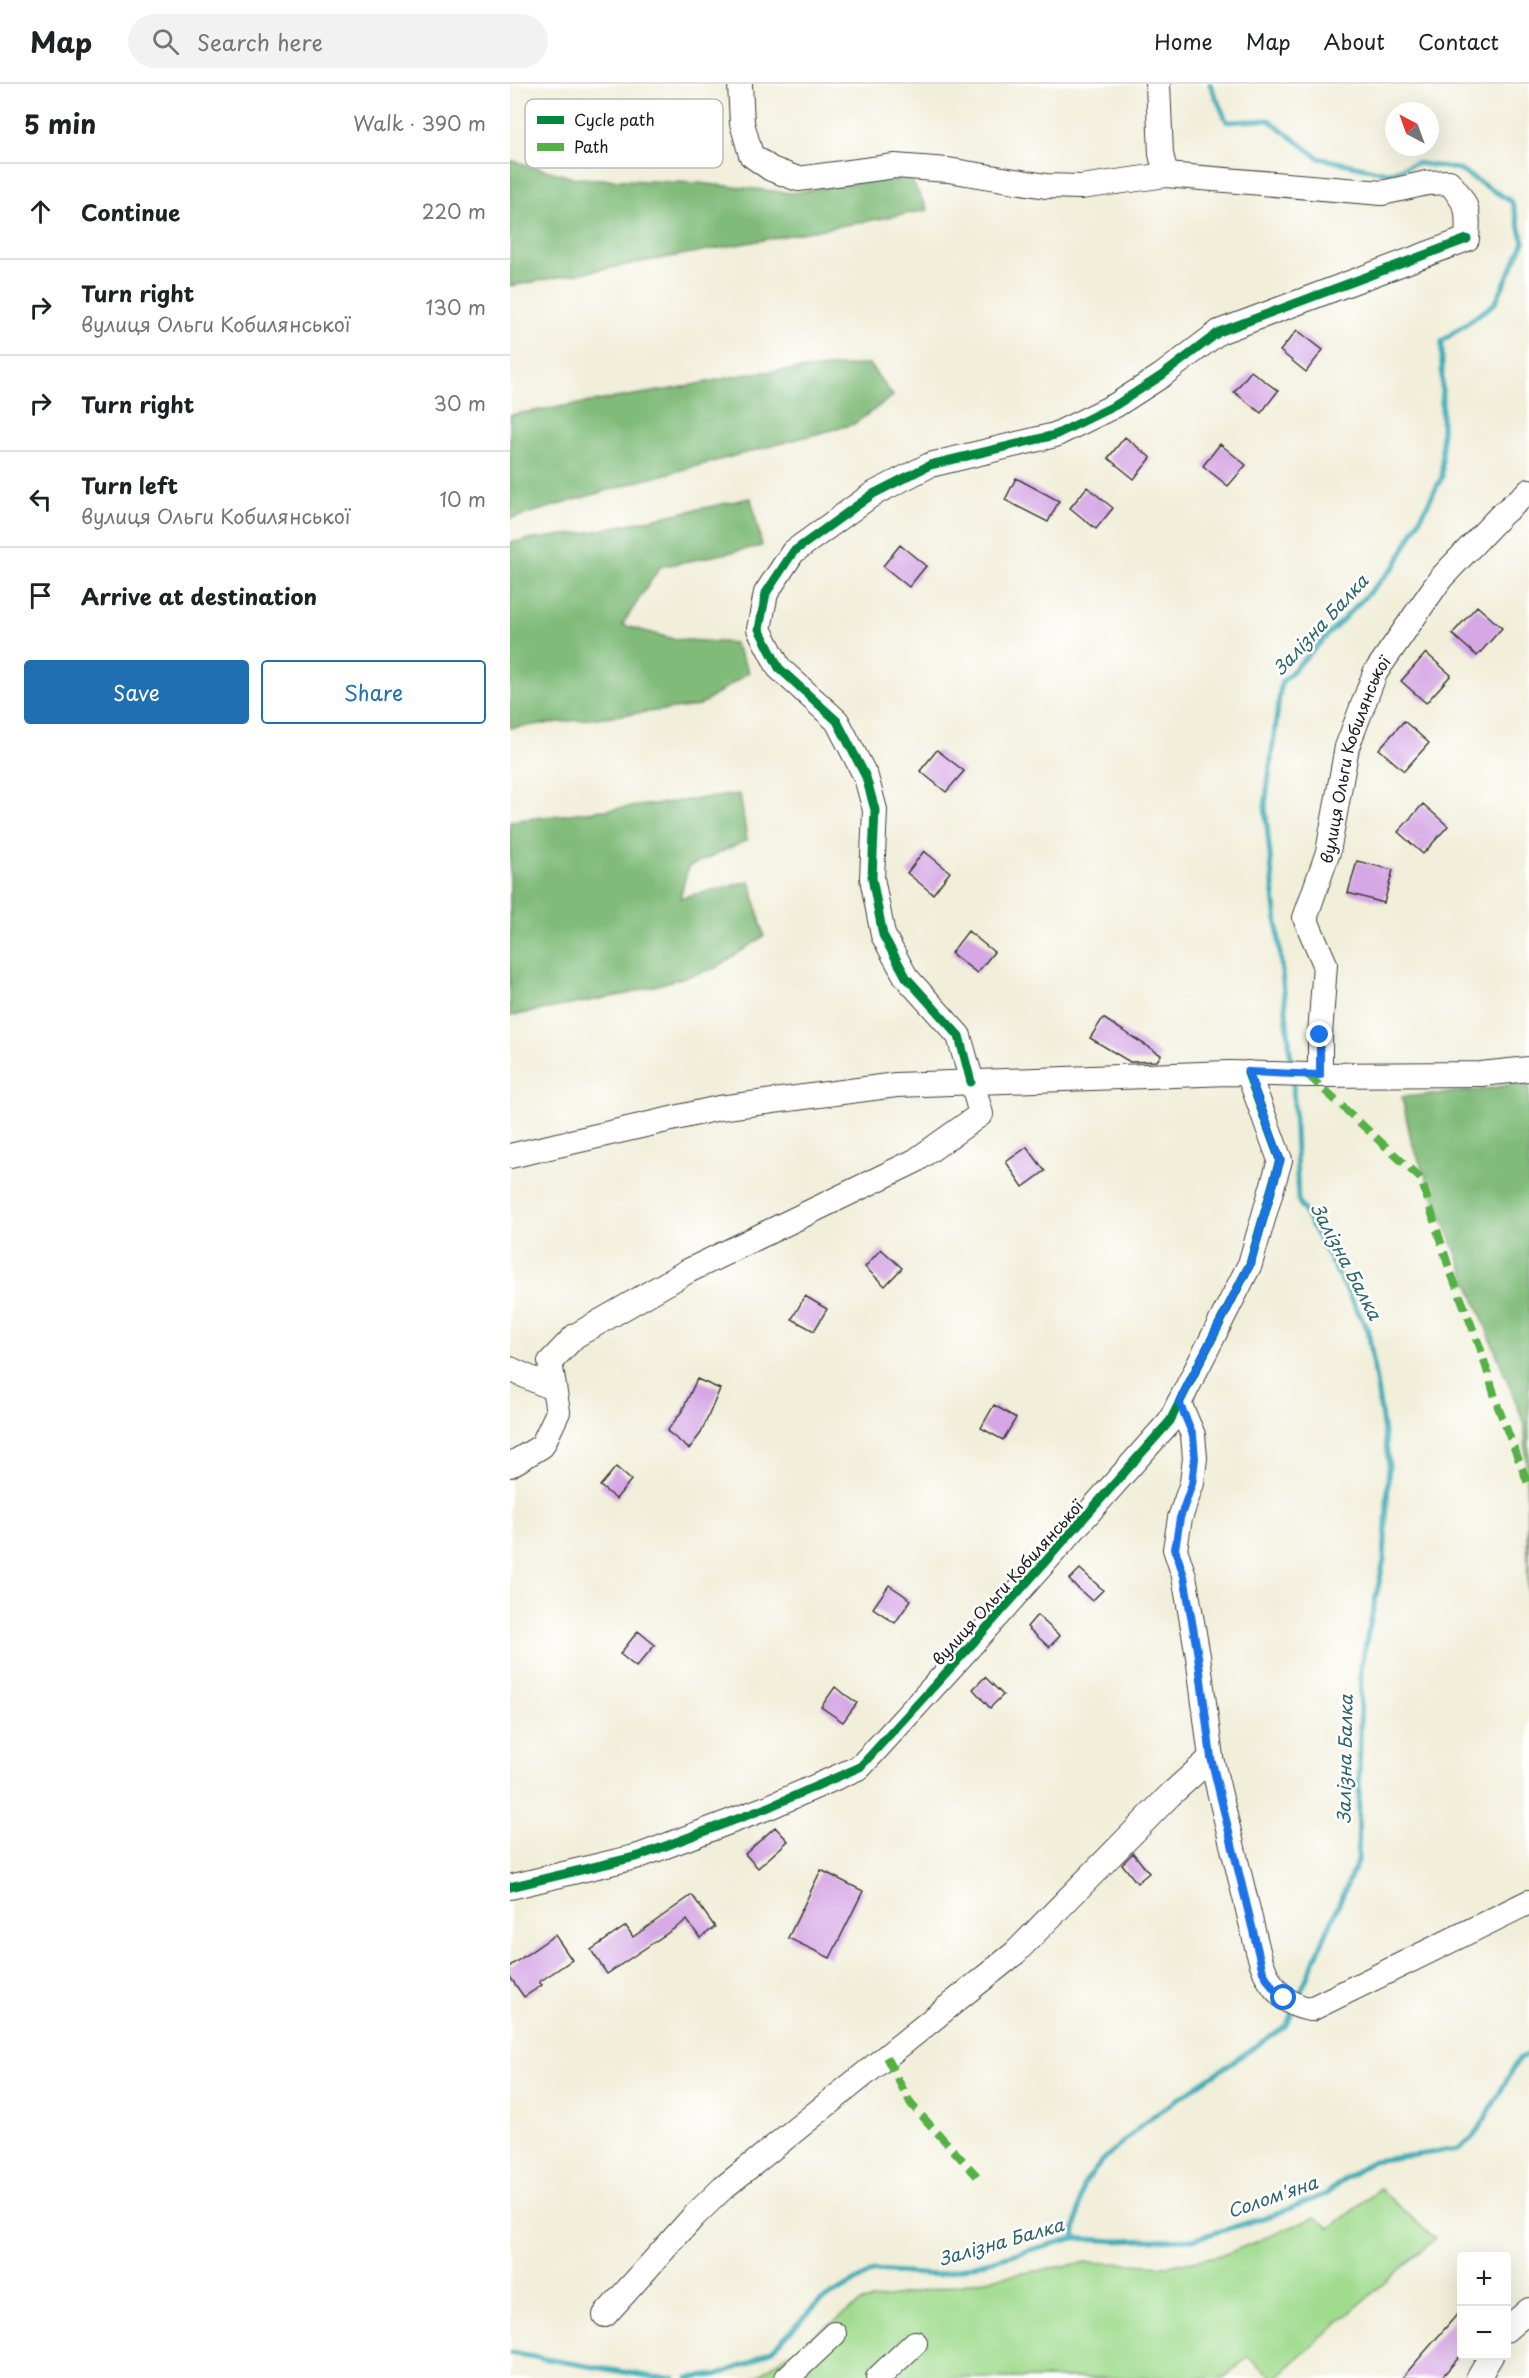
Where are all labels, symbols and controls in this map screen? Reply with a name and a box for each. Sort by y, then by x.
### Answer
search box [128,14,548,68]
text: Map [30,20,92,63]
icon: search [149,25,182,58]
text: Search here [197,25,323,58]
text: Home [1154,25,1213,57]
text: Map [1246,25,1291,57]
text: About [1324,25,1385,57]
text: Contact [1418,25,1499,57]
legend [525,99,723,168]
north arrow [1385,102,1439,156]
text: 5 min [24,104,96,143]
text: Cycle path [574,107,655,131]
text: Walk · 390 m [353,108,486,138]
text: Path [574,134,609,158]
icon: ahead [24,195,57,228]
text: Continue [81,195,180,228]
text: 220 m [422,196,486,226]
text: Turn right [81,276,194,309]
icon: right [24,291,57,324]
text: 130 m [426,292,486,322]
text: вулиця Ольги Кобилянської [81,309,350,339]
icon: right [24,387,57,420]
text: Turn right [81,387,194,420]
text: 30 m [433,388,486,418]
text: Turn left [81,468,178,501]
icon: left [24,483,57,516]
text: 10 m [439,484,486,514]
text: вулиця Ольги Кобилянської [81,501,350,531]
water label: Залізна Балка [1266,567,1374,680]
icon: arrive [24,579,57,612]
text: Arrive at destination [81,579,317,612]
street label: вулиця Ольги Кобилянської [1313,649,1396,866]
button: Save [24,660,249,724]
button: Share [261,660,486,724]
route end [1306,1021,1332,1047]
water label: Залізна Балка [1305,1198,1390,1325]
street label: вулиця Ольги Кобилянської [926,1493,1089,1670]
water label: Залізна Балка [1329,1694,1359,1824]
route start [1270,1984,1296,2010]
water label: Солом'яна [1223,2168,1321,2224]
water label: Залізна Балка [935,2210,1067,2272]
map controls [1457,2252,1511,2360]
button: + [1457,2252,1511,2306]
button: − [1457,2306,1511,2360]

